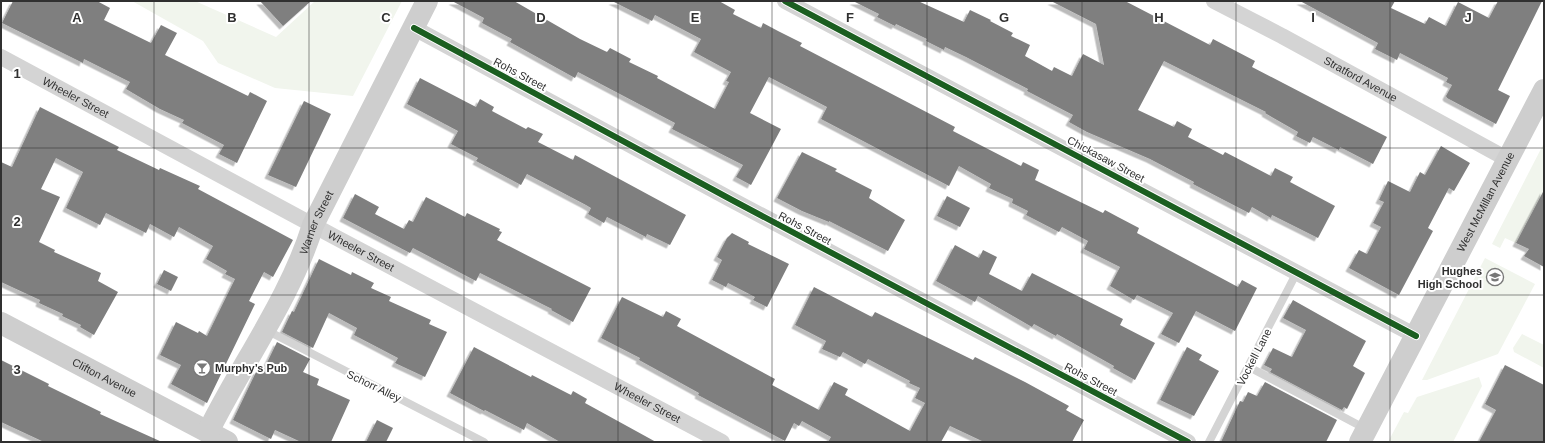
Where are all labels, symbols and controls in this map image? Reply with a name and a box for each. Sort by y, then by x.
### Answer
text: A [72,10,82,25]
text: B [227,10,237,25]
text: C [381,10,391,25]
text: D [536,10,546,25]
text: E [691,10,700,25]
text: F [846,10,854,25]
text: G [999,10,1009,25]
text: H [1154,10,1164,25]
text: I [1311,10,1315,25]
text: J [1464,10,1472,25]
street label: Stratford Avenue [1322,54,1399,104]
street label: Rohs Street [492,55,548,93]
text: 1 [13,66,21,81]
street label: Wheeler Street [41,75,111,120]
street label: Chickasaw Street [1065,134,1147,184]
street label: West McMillan Avenue [1455,150,1517,254]
street label: Warner Street [297,189,335,256]
street label: Rohs Street [777,209,833,247]
text: 2 [13,214,21,229]
street label: Wheeler Street [326,228,396,273]
place label: Hughes High School [1418,265,1482,290]
school or university icon: Hughes High School [1485,267,1505,287]
street label: Vockell Lane [1234,326,1274,388]
street label: Clifton Avenue [70,356,139,399]
bar icon: Murphy’s Pub [192,358,212,378]
street label: Rohs Street [1063,360,1119,398]
text: 3 [13,362,21,377]
place label: Murphy’s Pub [215,362,288,374]
street label: Schorr Alley [345,368,403,404]
street label: Wheeler Street [612,380,683,425]

